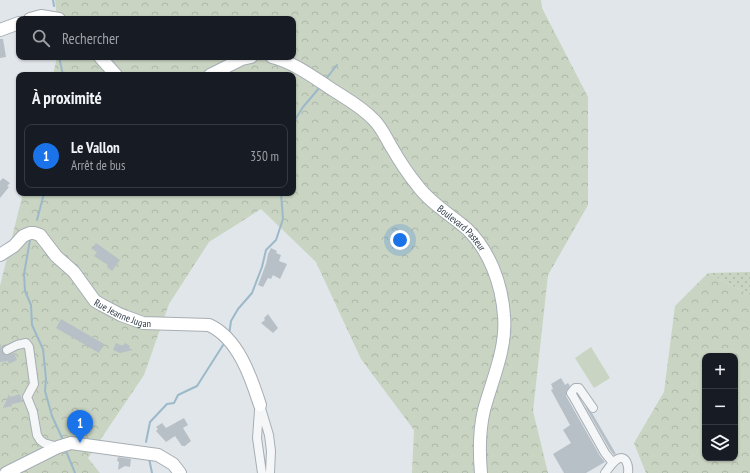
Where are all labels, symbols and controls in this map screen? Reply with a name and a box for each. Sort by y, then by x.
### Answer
search box [16,16,296,60]
icon: search [30,27,52,49]
text: Rechercher [62,29,119,48]
text: À proximité [32,87,102,109]
text: Le Vallon [71,138,120,157]
text: 1 [43,148,49,165]
text: 350 m [250,148,279,165]
text: Arrêt de bus [71,157,125,174]
street label: Boulevard Pasteur [435,202,489,253]
your location [390,230,410,250]
street label: Rue Jeanne Jugan [92,296,151,330]
map controls [702,353,738,461]
button: + [702,353,738,389]
button: − [702,389,738,425]
pin: 1 [67,410,93,443]
button: layers [702,425,738,461]

